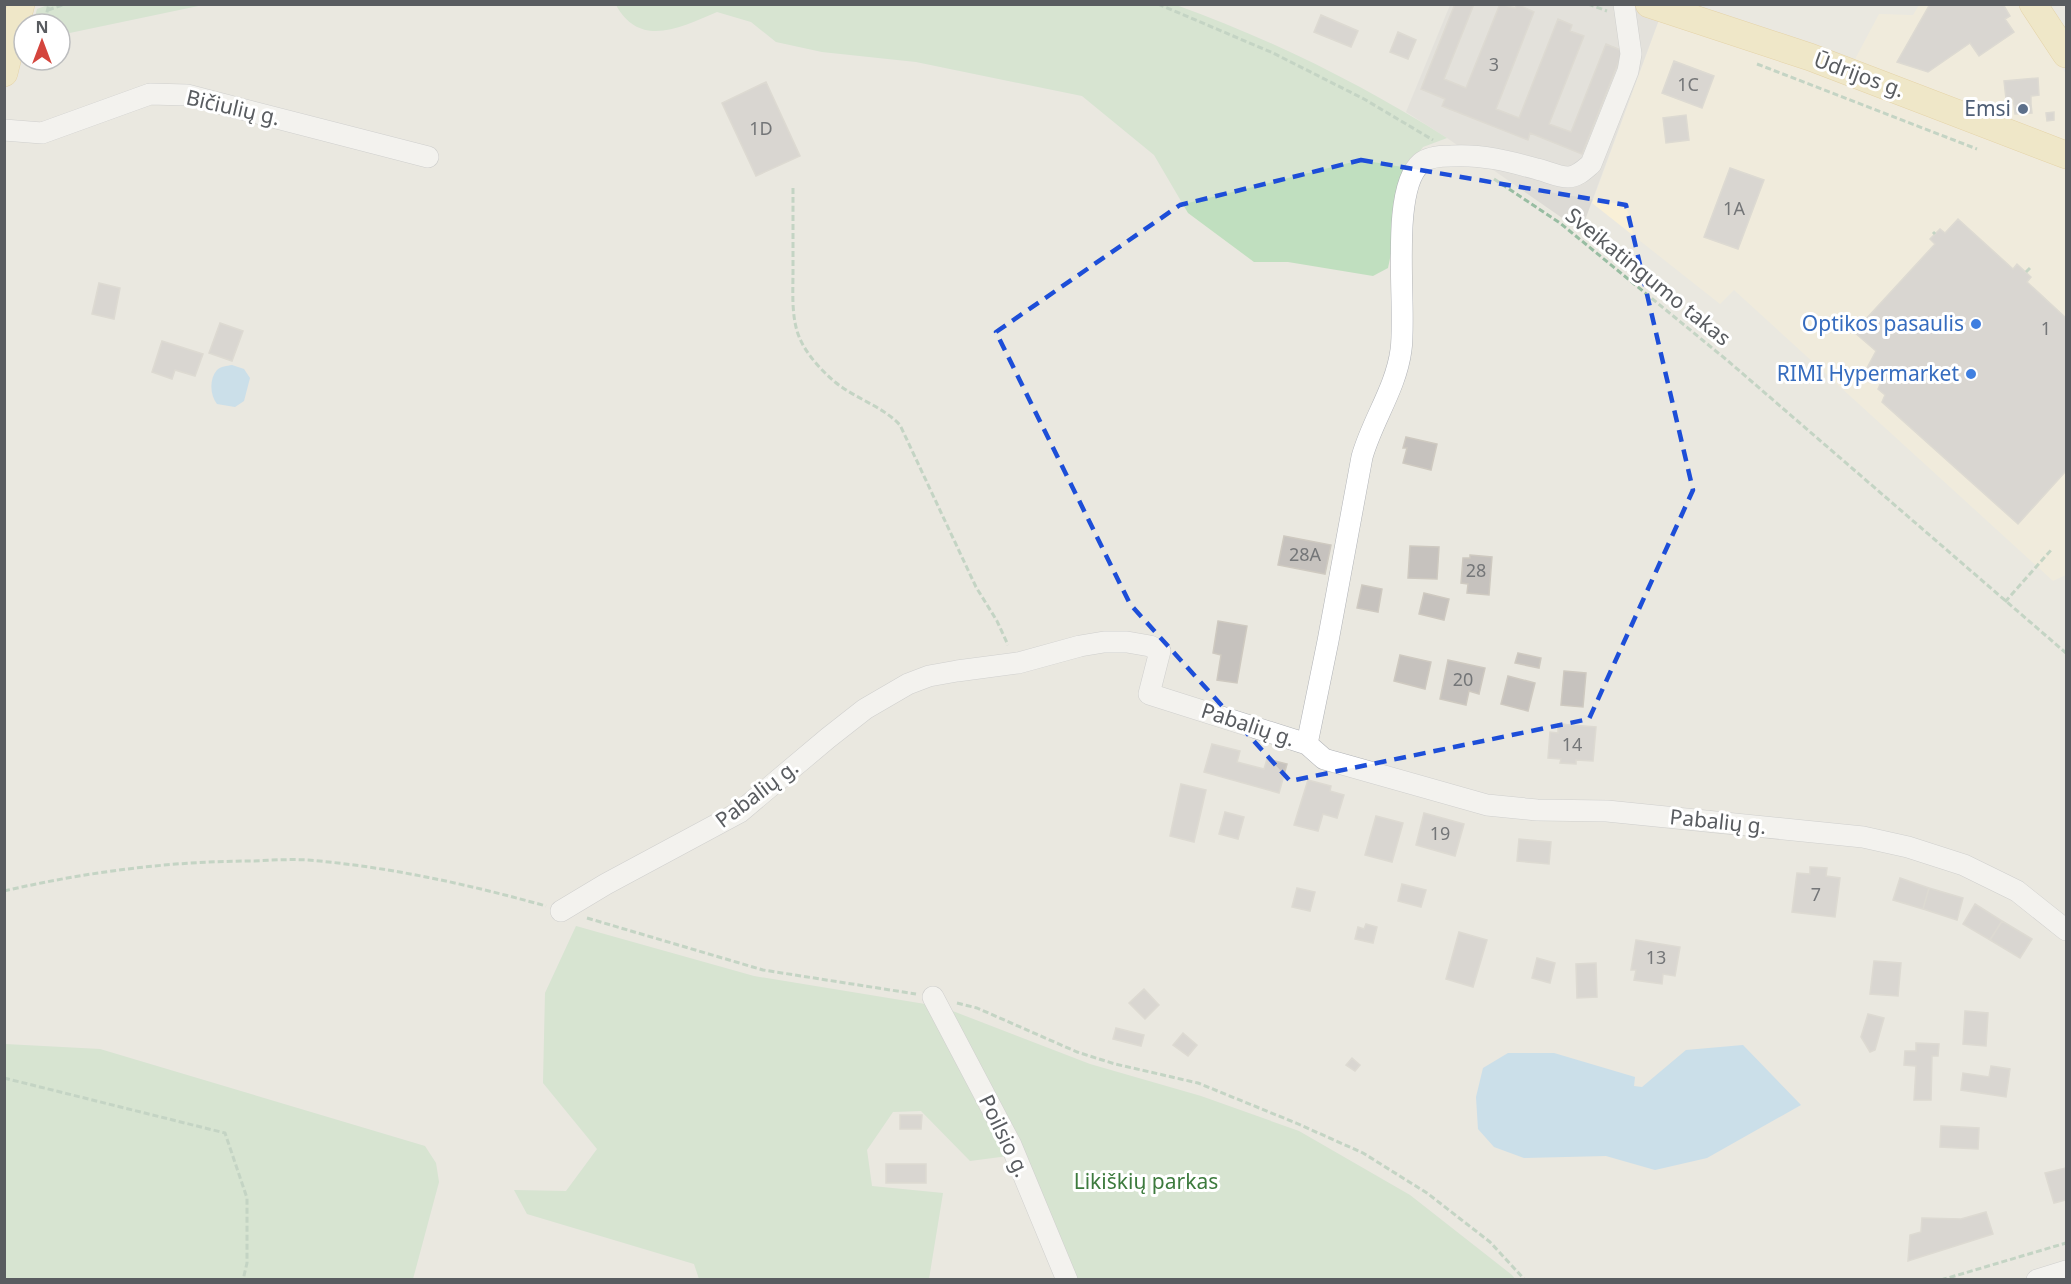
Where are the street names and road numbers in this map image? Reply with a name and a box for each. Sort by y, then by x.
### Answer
street label: Ūdrijos g. [1810,45,1909,103]
street label: Bičiulių g. [184,83,283,131]
street label: Sveikatingumo takas [1560,201,1737,351]
street label: Pabalių g. [1198,696,1299,752]
street label: Pabalių g. [709,753,804,834]
street label: Pabalių g. [1668,802,1768,840]
street label: Poilsio g. [973,1090,1037,1181]

